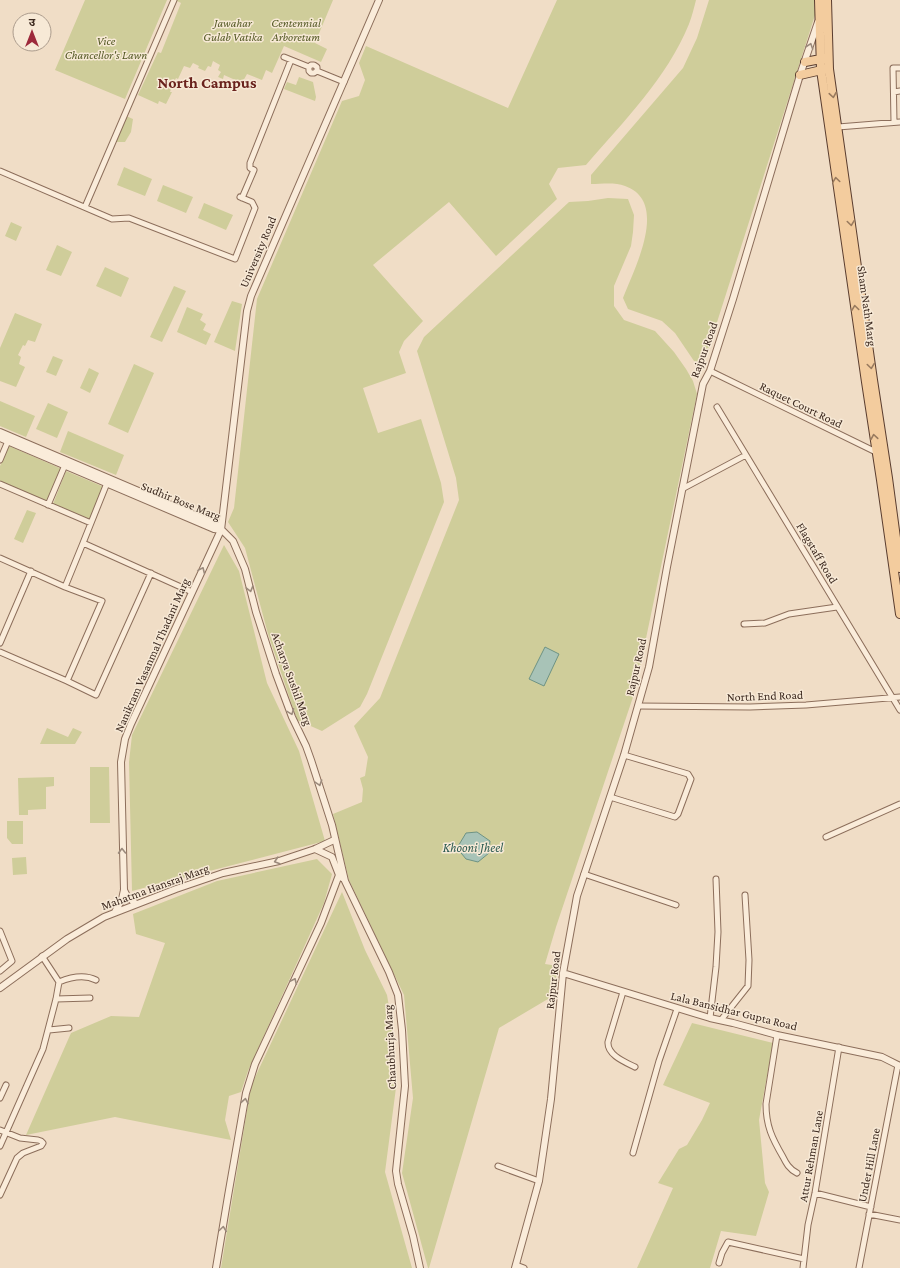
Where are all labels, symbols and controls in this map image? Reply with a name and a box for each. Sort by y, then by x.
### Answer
north arrow [12,12,52,52]
text: उ [29,16,36,28]
park label: Jawahar Gulab Vatika [203,16,263,44]
park label: Centennial Arboretum [271,16,322,44]
park label: Vice Chancellor's Lawn [65,34,147,62]
one-way arrow [805,43,814,50]
district label: North Campus [158,74,257,91]
one-way arrow [828,92,837,98]
one-way arrow [832,177,841,183]
street label: University Road [237,214,280,290]
one-way arrow [846,220,855,226]
street label: Sham Nath Marg [854,265,880,347]
one-way arrow [851,305,860,311]
street label: Rajpur Road [687,319,721,380]
one-way arrow [866,363,875,369]
street label: Raquet Court Road [757,379,845,431]
one-way arrow [871,434,879,440]
street label: Sudhir Bose Marg [139,479,223,523]
street label: Flagstaff Road [793,520,841,586]
one-way arrow [197,566,205,574]
street label: Nanikram Vasanmal Thadani Marg [112,576,192,734]
one-way arrow [245,585,254,592]
street label: Acharya Sushil Marg [269,630,315,728]
street label: Rajpur Road [623,636,650,697]
street label: North End Road [726,688,804,704]
one-way arrow [286,709,294,716]
one-way arrow [314,779,323,786]
water label: Khooni Jheel [443,840,504,855]
one-way arrow [118,848,126,854]
one-way arrow [274,856,281,865]
street label: Mahatma Hansraj Marg [99,861,211,913]
street label: Rajpur Road [542,949,564,1010]
one-way arrow [289,978,297,986]
street label: Lala Bansidhar Gupta Road [669,988,799,1034]
street label: Chaubhurja Marg [381,1004,399,1090]
one-way arrow [240,1098,249,1105]
street label: Attur Rehman Lane [796,1109,826,1203]
street label: Under Hill Lane [855,1127,883,1203]
one-way arrow [218,1226,227,1233]

